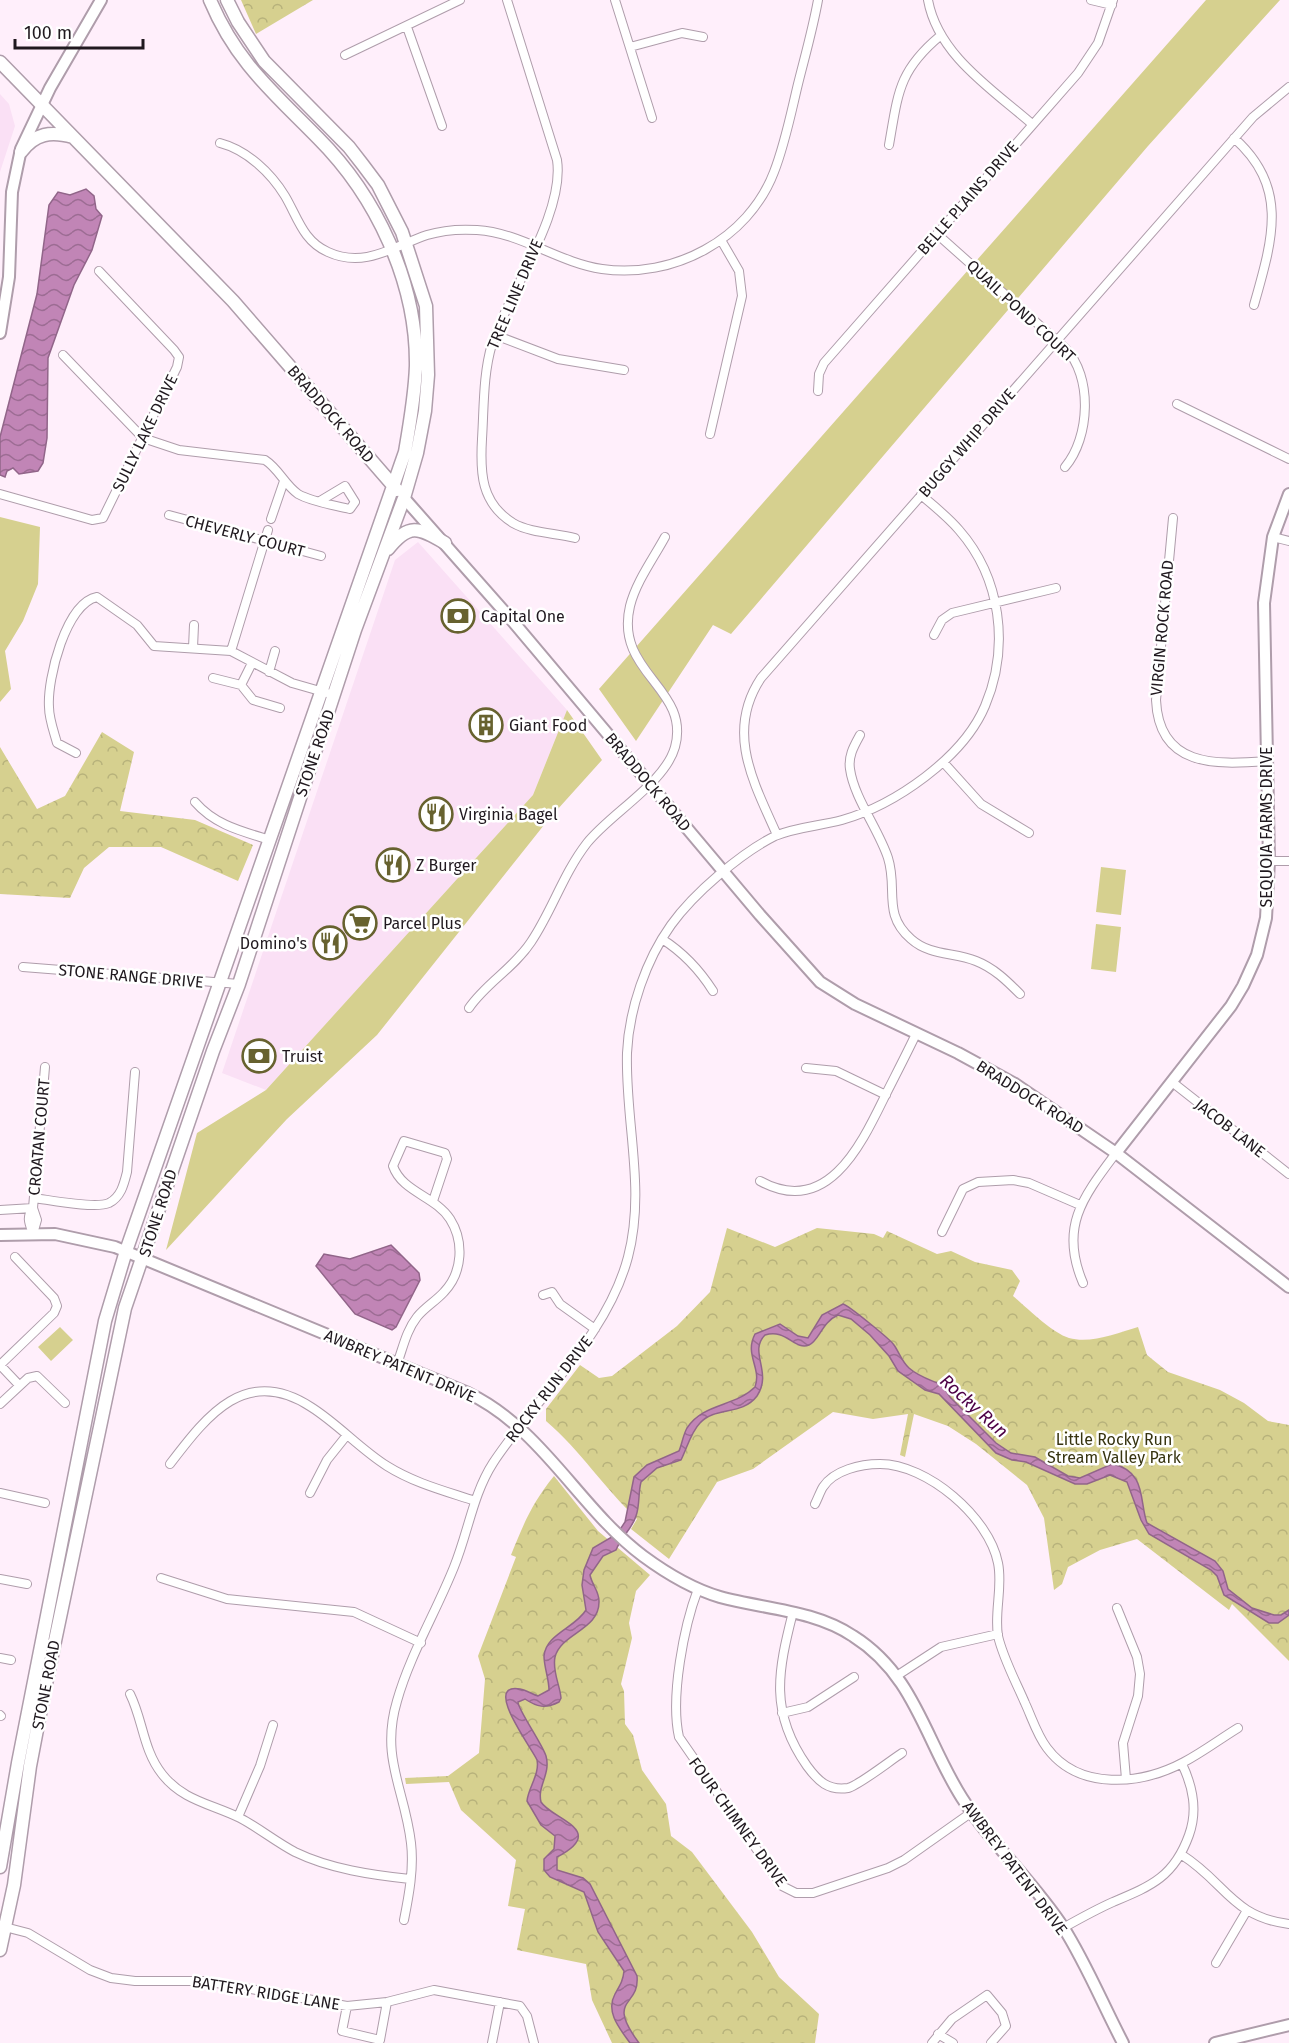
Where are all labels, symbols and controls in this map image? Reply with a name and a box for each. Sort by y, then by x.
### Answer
scale bar [15,12,142,50]
text: 100 m [24,22,72,44]
street label: BELLE PLAINS DRIVE [914,137,1022,259]
street label: TREE LINE DRIVE [483,236,547,352]
street label: QUAIL POND COURT [963,256,1080,367]
street label: BRADDOCK ROAD [284,361,378,467]
street label: SULLY LAKE DRIVE [108,371,182,495]
street label: BUGGY WHIP DRIVE [915,385,1019,501]
street label: CHEVERLY COURT [183,511,308,561]
street label: VIRGIN ROCK ROAD [1147,559,1177,697]
bank icon: Capital One [440,598,476,634]
place label: Capital One [481,607,565,626]
street label: STONE ROAD [291,707,339,799]
building icon: Giant Food [468,707,504,743]
place label: Giant Food [509,716,587,735]
street label: BRADDOCK ROAD [601,729,695,835]
street label: SEQUOIA FARMS DRIVE [1257,746,1276,908]
restaurant icon: Virginia Bagel [418,796,454,832]
place label: Virginia Bagel [459,805,558,824]
restaurant icon: Z Burger [375,847,411,883]
place label: Z Burger [416,856,477,875]
supermarket icon: Parcel Plus [342,905,378,941]
place label: Parcel Plus [383,914,461,933]
restaurant icon: Domino's [312,925,348,961]
place label: Domino's [240,934,307,953]
street label: STONE RANGE DRIVE [58,960,204,992]
bank icon: Truist [241,1038,277,1074]
place label: Truist [282,1047,323,1066]
street label: BRADDOCK ROAD [973,1056,1087,1138]
street label: CROATAN COURT [24,1077,54,1196]
street label: JACOB LANE [1191,1095,1269,1161]
street label: STONE ROAD [135,1167,181,1259]
street label: AWBREY PATENT DRIVE [322,1326,478,1406]
street label: ROCKY RUN DRIVE [502,1332,596,1446]
water label: Rocky Run [935,1370,1013,1442]
park label: Little Rocky Run Stream Valley Park [1047,1430,1182,1467]
street label: STONE ROAD [28,1639,64,1731]
street label: FOUR CHIMNEY DRIVE [685,1754,791,1890]
street label: AWBREY PATENT DRIVE [959,1797,1071,1939]
street label: BATTERY RIDGE LANE [191,1972,341,2014]

